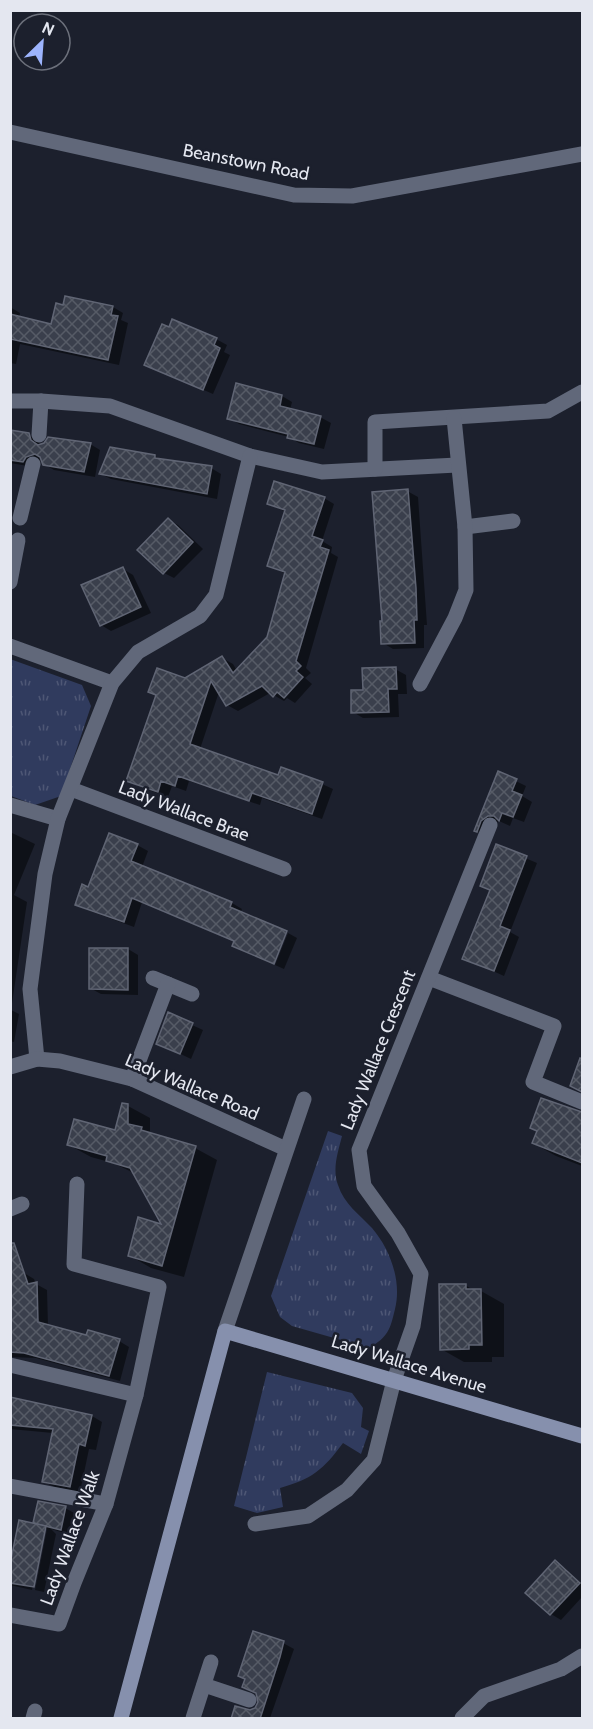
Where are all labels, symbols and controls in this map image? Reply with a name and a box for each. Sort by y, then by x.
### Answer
north arrow [12,12,72,72]
text: N [39,18,57,40]
street label: Beanstown Road [181,139,311,185]
street label: Lady Wallace Brae [116,776,252,846]
street label: Lady Wallace Crescent [336,967,420,1133]
street label: Lady Wallace Road [122,1049,262,1125]
street label: Lady Wallace Avenue [329,1330,489,1398]
street label: Lady Wallace Walk [35,1467,105,1608]

